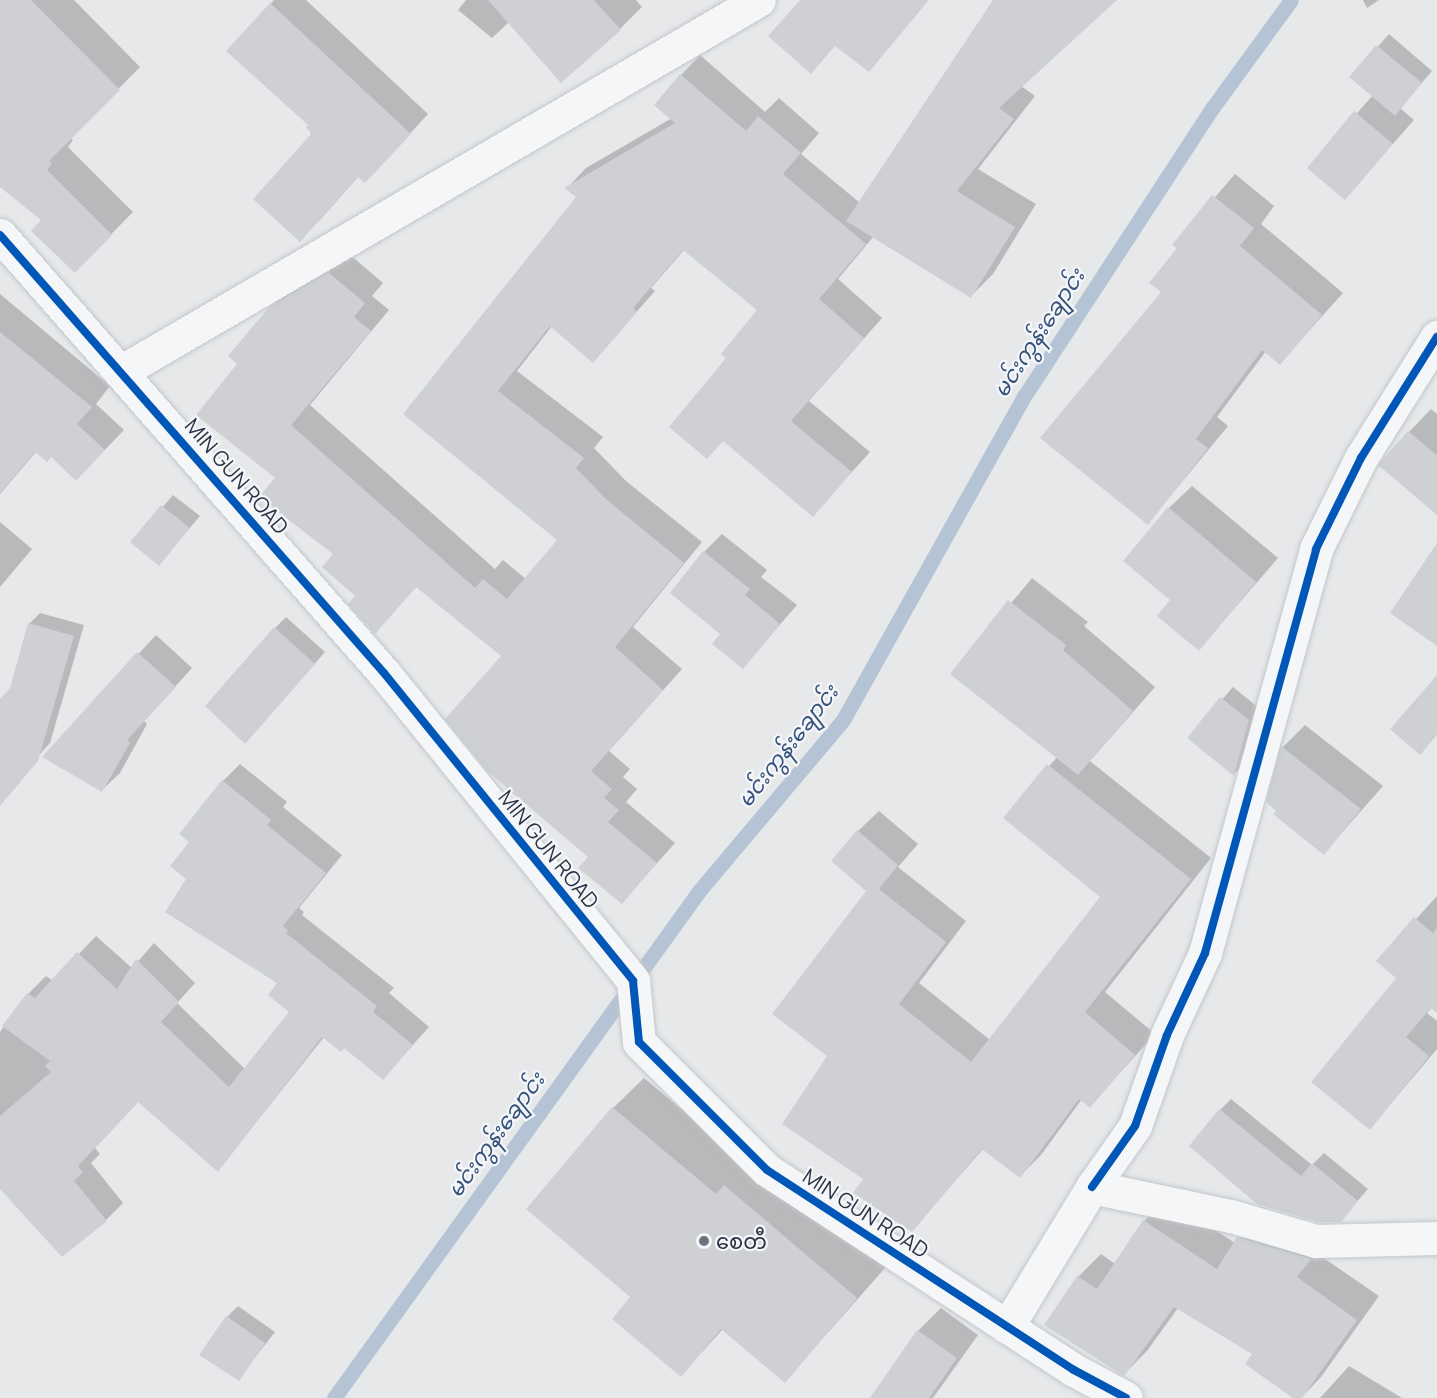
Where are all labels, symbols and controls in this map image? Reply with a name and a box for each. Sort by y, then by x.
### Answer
water label: မင်းကွန်းချောင်း [988,264,1090,402]
street label: MIN GUN ROAD [180,413,294,539]
water label: မင်းကွန်းချောင်း [732,680,844,812]
street label: MIN GUN ROAD [494,785,604,913]
water label: မင်းကွန်းချောင်း [442,1067,550,1203]
street label: MIN GUN ROAD [798,1163,934,1263]
place label: စေတီ [716,1228,767,1254]
marker: စေတီ [697,1234,711,1248]

